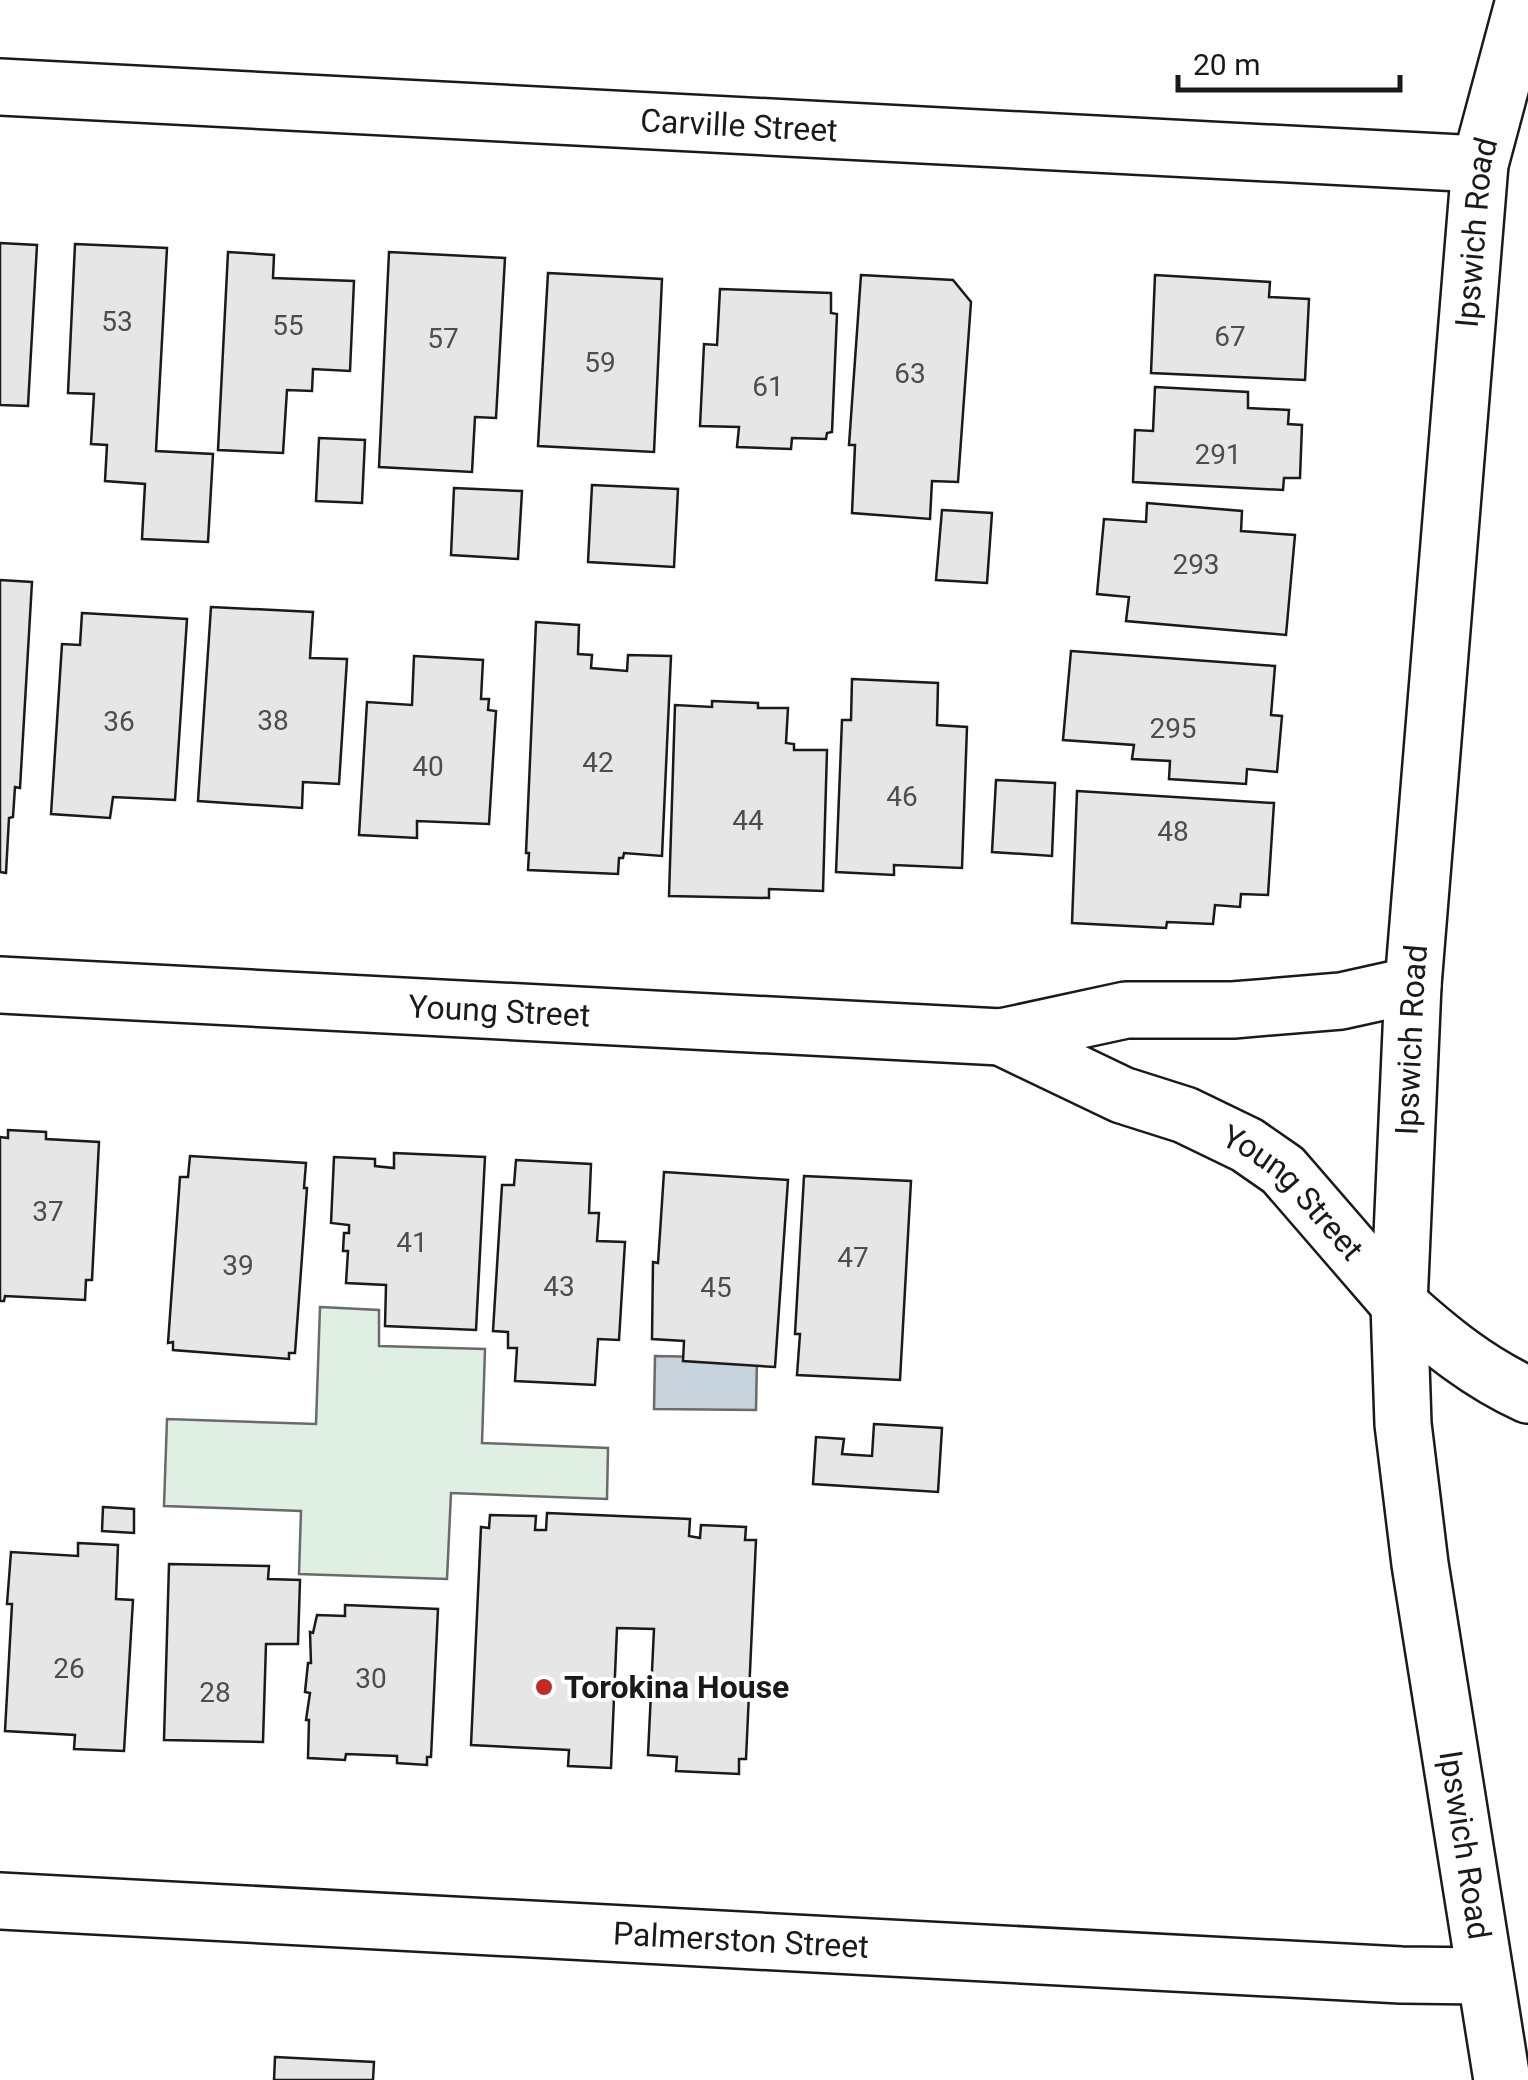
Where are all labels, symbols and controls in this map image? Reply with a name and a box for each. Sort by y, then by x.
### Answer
scale bar [1178,30,1400,92]
text: 20 m [1193,47,1260,82]
street label: Carville Street [639,101,839,150]
street label: Ipswich Road [1448,133,1505,329]
house number: 53 [101,305,133,338]
house number: 55 [272,309,304,342]
house number: 67 [1214,320,1246,353]
house number: 57 [427,322,459,355]
house number: 59 [584,346,616,379]
house number: 63 [894,357,926,390]
house number: 61 [752,370,784,403]
house number: 291 [1194,438,1242,471]
house number: 293 [1172,548,1220,581]
house number: 38 [257,704,289,737]
house number: 36 [103,705,135,738]
house number: 295 [1149,712,1197,745]
house number: 42 [582,746,614,779]
house number: 40 [412,750,444,783]
house number: 46 [886,780,918,813]
house number: 44 [732,804,764,837]
house number: 48 [1157,815,1189,848]
street label: Ipswich Road [1387,943,1435,1136]
street label: Young Street [407,987,591,1035]
street label: Young Street [1216,1117,1371,1268]
house number: 37 [32,1195,64,1228]
house number: 41 [396,1226,428,1259]
house number: 47 [837,1241,869,1274]
house number: 39 [222,1249,254,1282]
house number: 43 [543,1270,575,1303]
house number: 45 [700,1271,732,1304]
house number: 26 [53,1652,85,1685]
house number: 30 [355,1662,387,1695]
place label: Torokina House [564,1668,789,1706]
house number: 28 [199,1676,231,1709]
marker: Torokina House [533,1676,555,1698]
street label: Ipswich Road [1431,1748,1499,1942]
street label: Palmerston Street [612,1914,870,1966]

